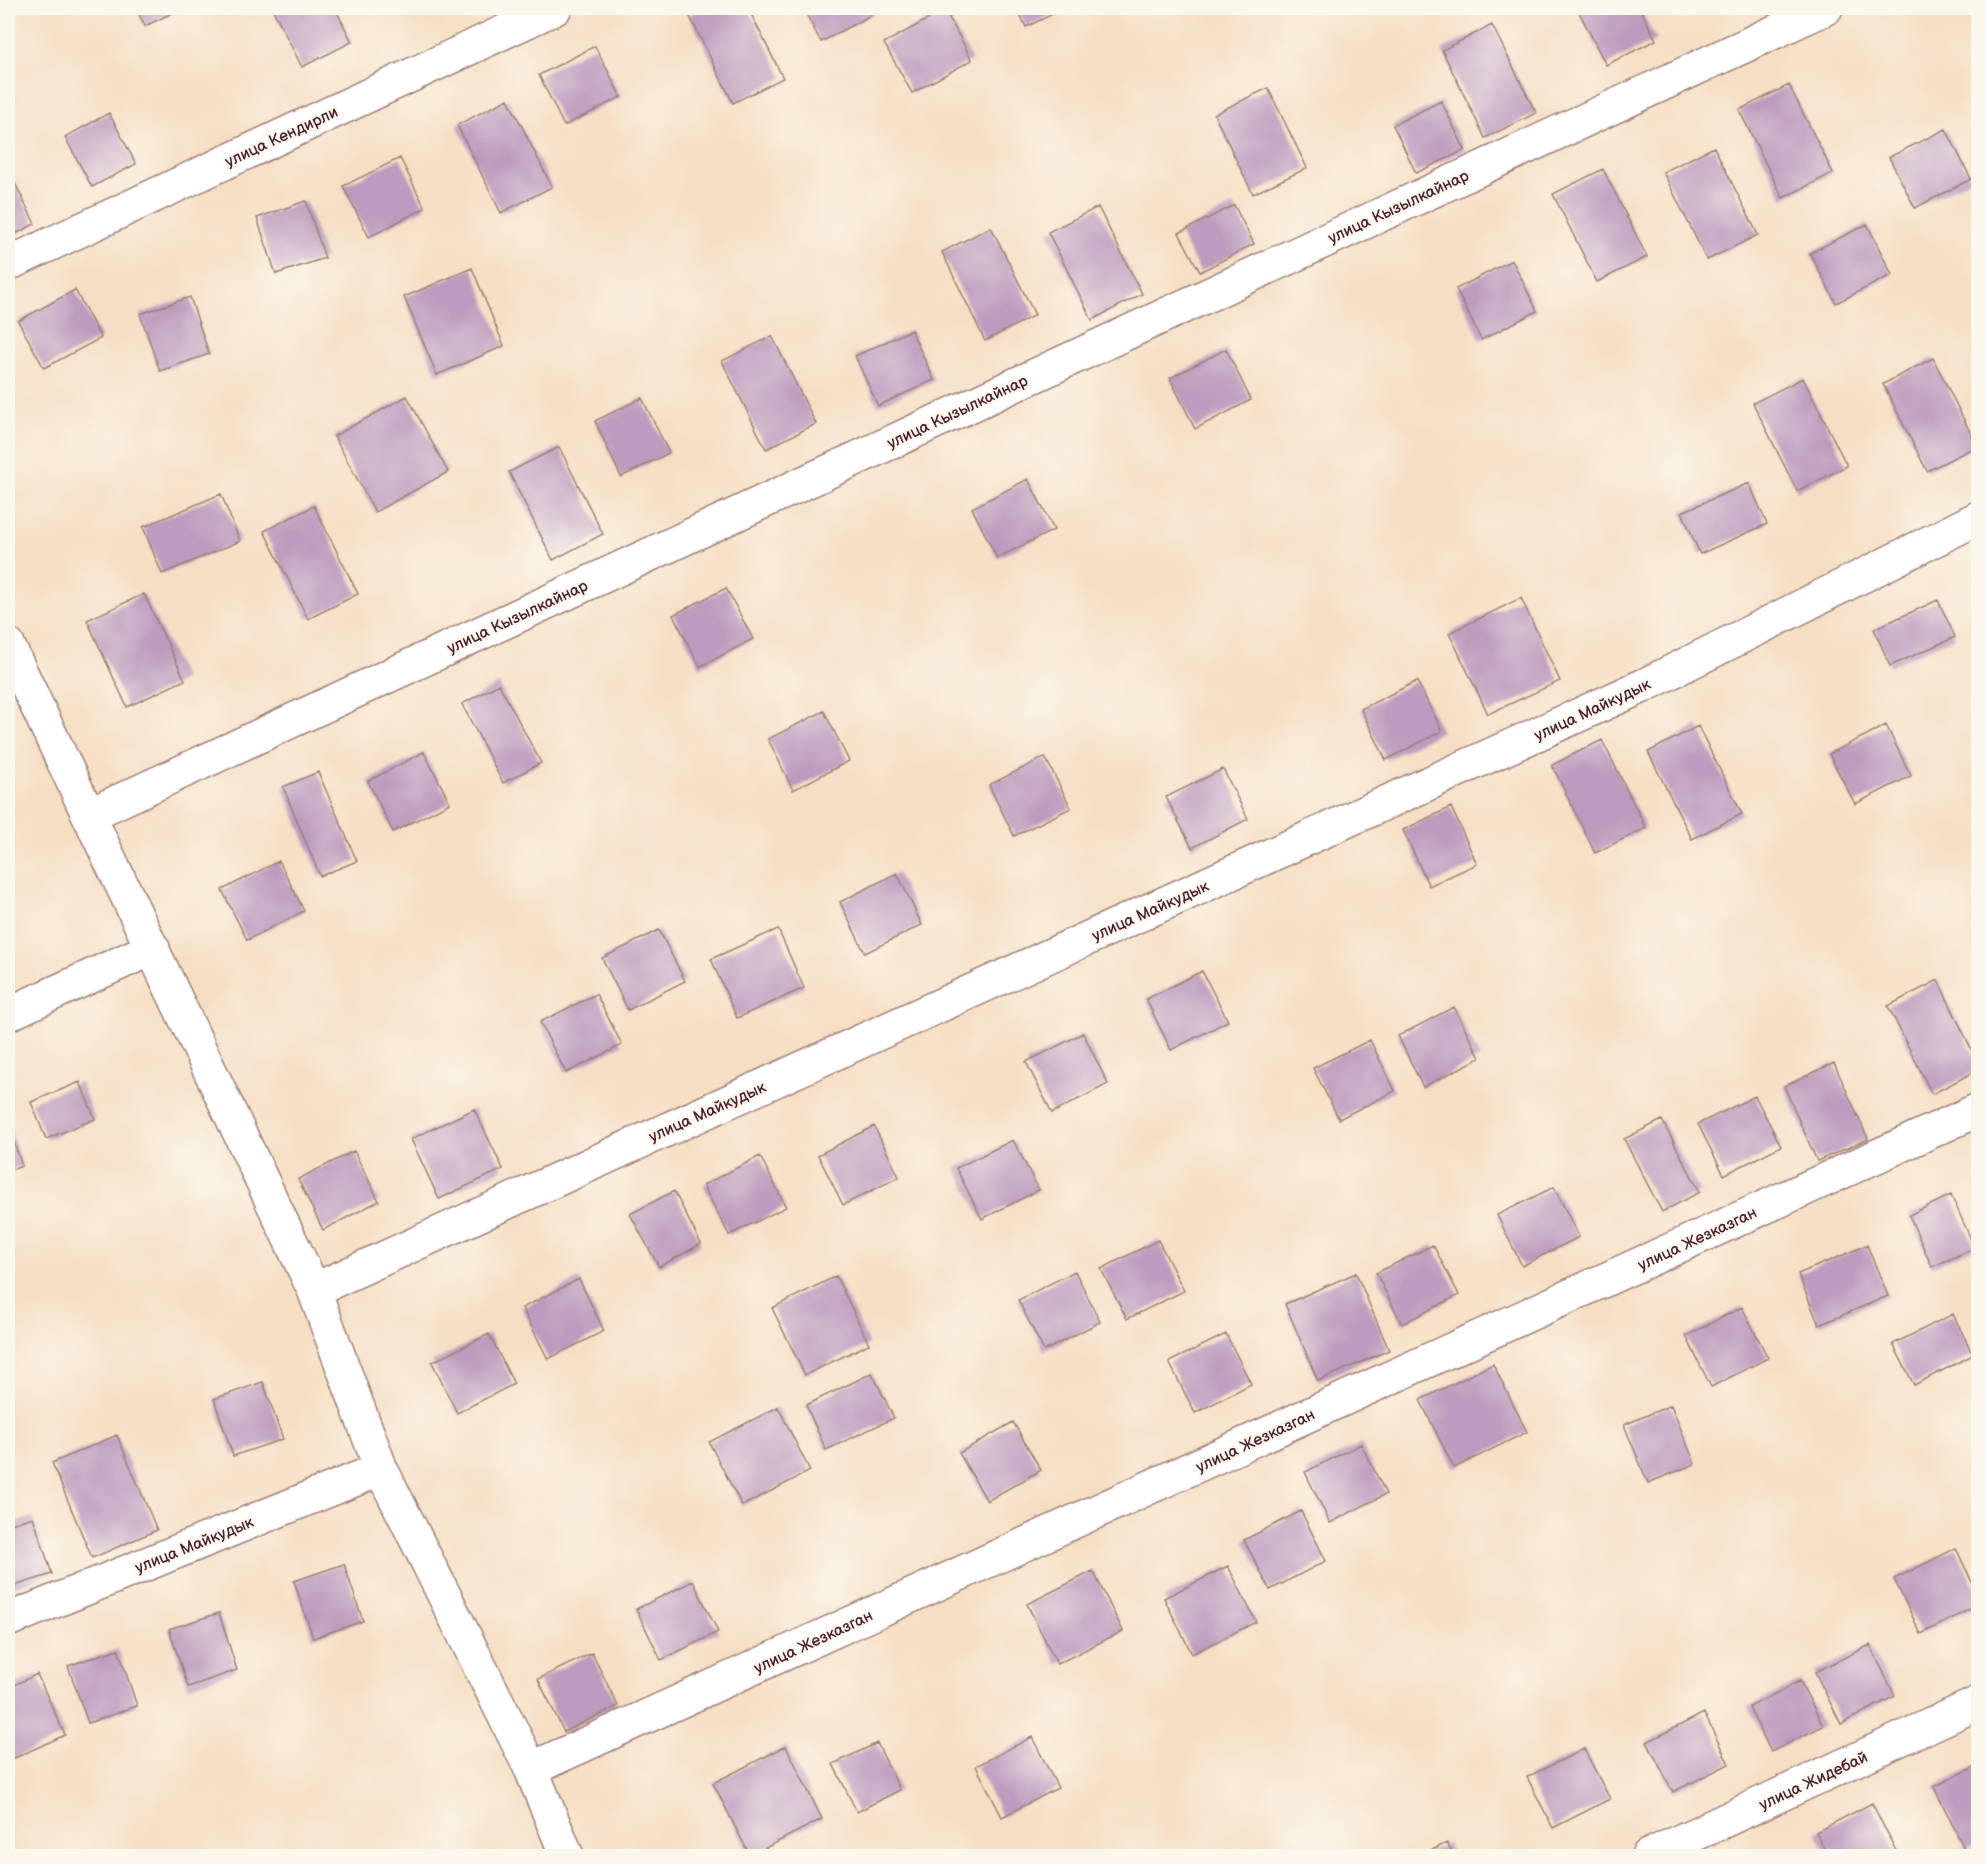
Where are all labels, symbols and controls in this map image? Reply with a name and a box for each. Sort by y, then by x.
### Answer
street label: улица Кендирли [222,103,341,172]
street label: улица Кызылкайнар [1325,166,1472,248]
street label: улица Кызылкайнар [884,371,1031,453]
street label: улица Кызылкайнар [444,576,591,658]
street label: улица Майкудык [1531,675,1654,746]
street label: улица Майкудык [1089,877,1213,946]
street label: улица Майкудык [646,1078,770,1147]
street label: улица Жезказган [1635,1203,1760,1275]
street label: улица Жезказган [1193,1405,1318,1477]
street label: улица Майкудык [132,1513,257,1578]
street label: улица Жезказган [751,1606,876,1678]
street label: улица Жидебай [1756,1748,1871,1815]

